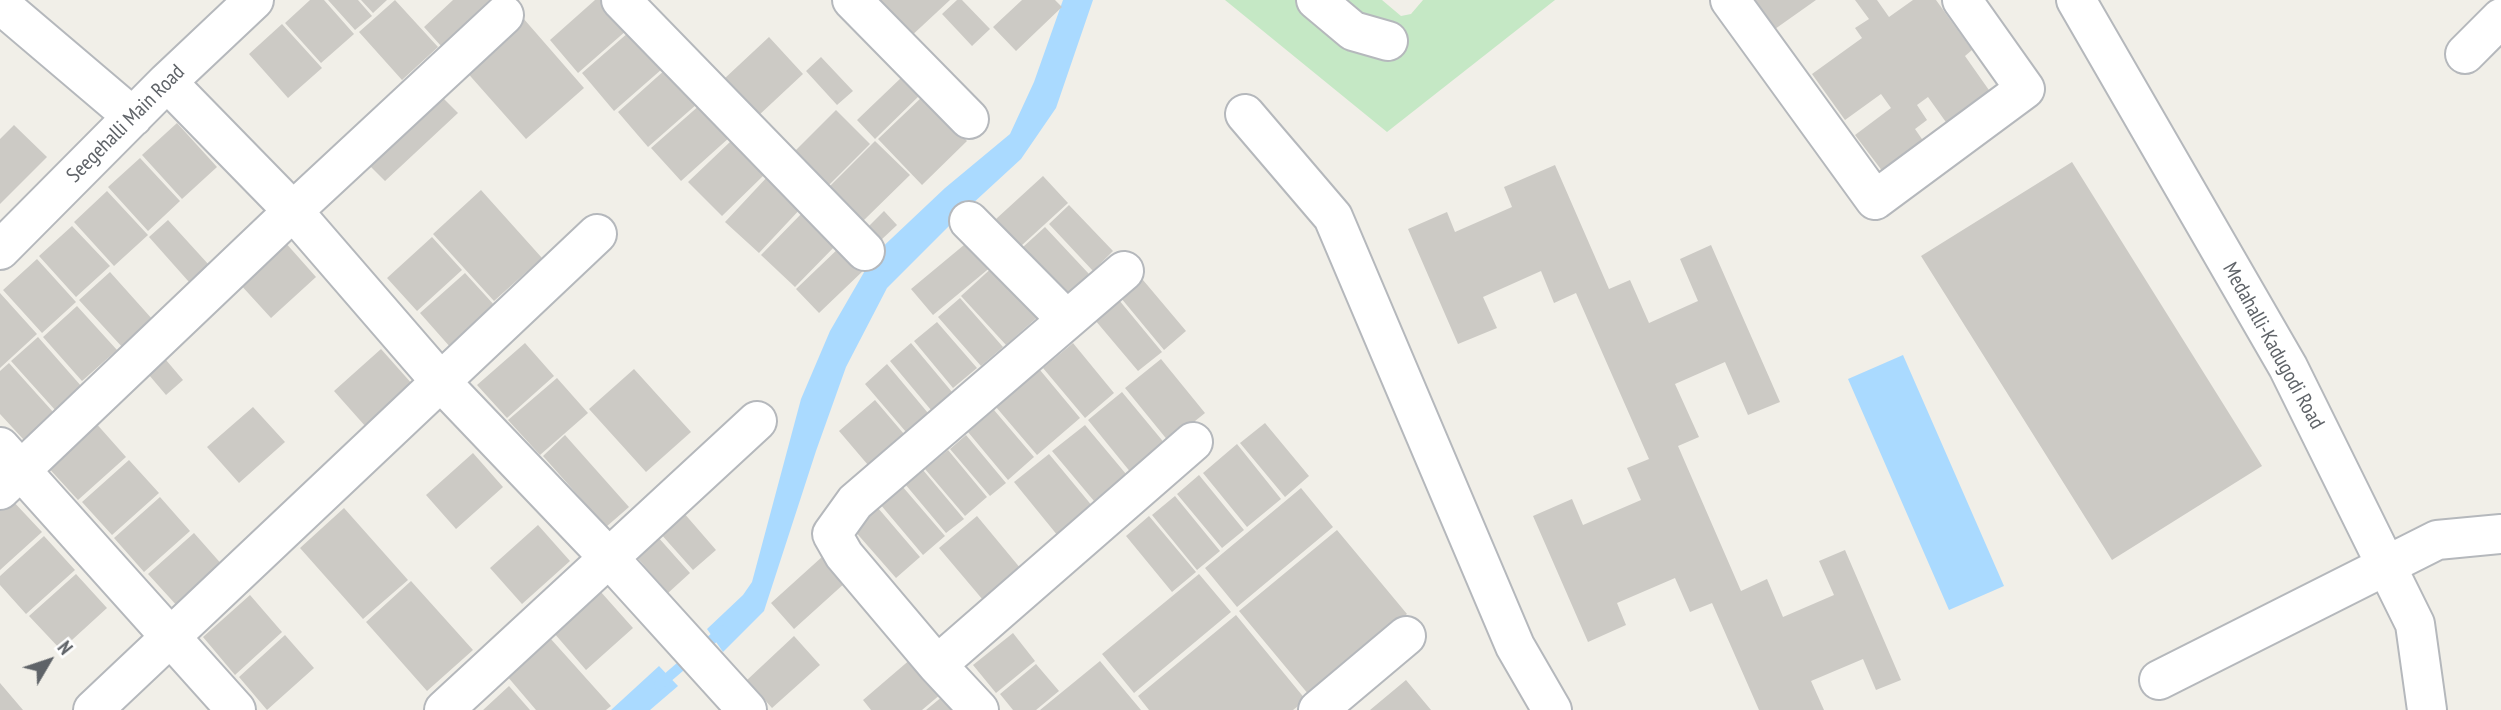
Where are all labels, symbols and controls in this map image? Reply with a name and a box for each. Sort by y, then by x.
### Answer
street label: Seegehalli Main Road [62,60,190,188]
street label: Medahalli-Kadugodi Road [2217,258,2329,434]
north arrow [14,626,84,696]
text: N [53,636,78,659]

